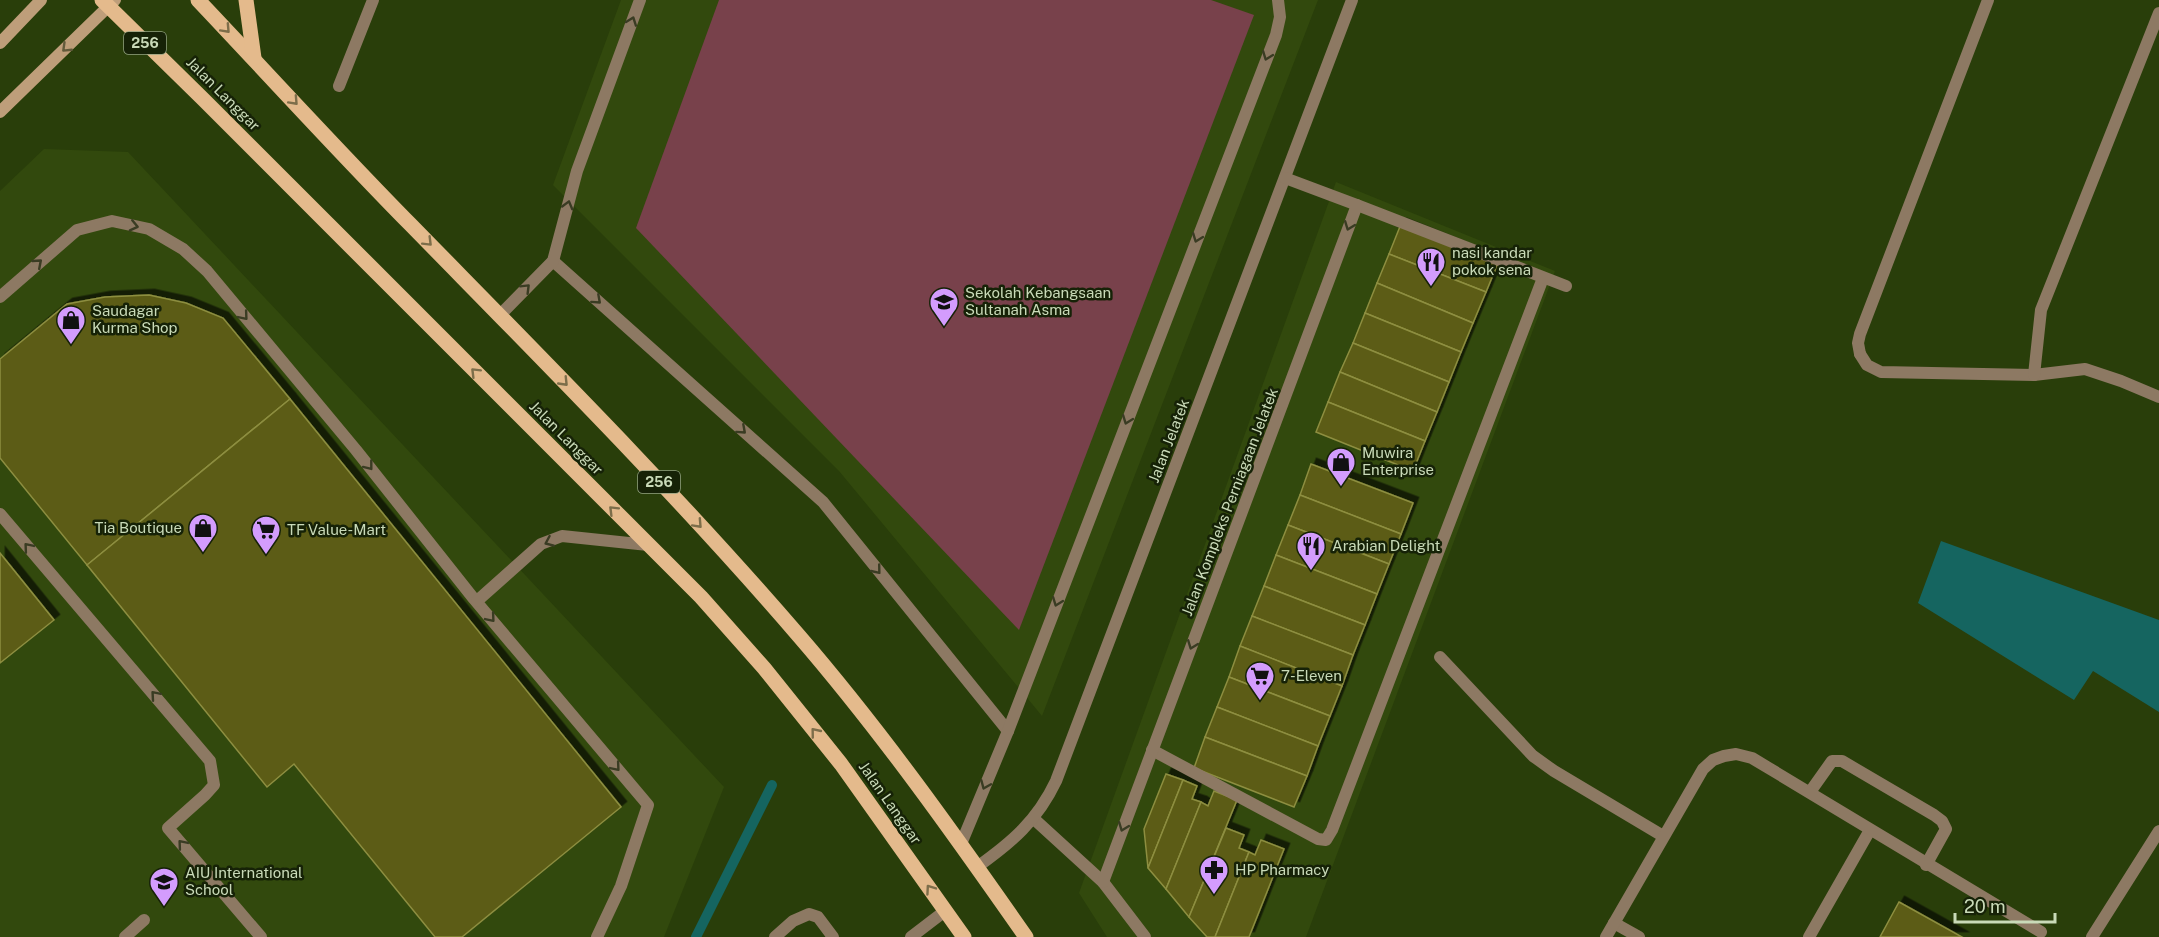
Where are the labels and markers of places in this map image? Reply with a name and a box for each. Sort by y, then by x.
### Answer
place label: nasi kandar pokok sena [1452,244,1532,278]
restaurant icon: nasi kandar pokok sena [1415,246,1447,288]
place label: Sekolah Kebangsaan Sultanah Asma [965,284,1111,318]
school or university icon: Sekolah Kebangsaan Sultanah Asma [928,286,960,328]
place label: Saudagar Kurma Shop [92,302,178,336]
shop icon: Saudagar Kurma Shop [55,304,87,346]
place label: Muwira Enterprise [1362,444,1434,478]
shop icon: Muwira Enterprise [1325,446,1357,488]
shop icon: Tia Boutique [187,512,219,554]
supermarket icon: TF Value-Mart [250,514,282,556]
place label: Tia Boutique [94,519,182,536]
place label: TF Value-Mart [287,521,386,538]
restaurant icon: Arabian Delight [1295,530,1327,572]
place label: Arabian Delight [1332,537,1441,554]
supermarket icon: 7-Eleven [1244,660,1276,702]
place label: 7-Eleven [1281,667,1342,684]
pharmacy icon: HP Pharmacy [1198,854,1230,896]
place label: HP Pharmacy [1235,861,1329,878]
place label: AIU International School [185,864,303,898]
school or university icon: AIU International School [148,866,180,908]

